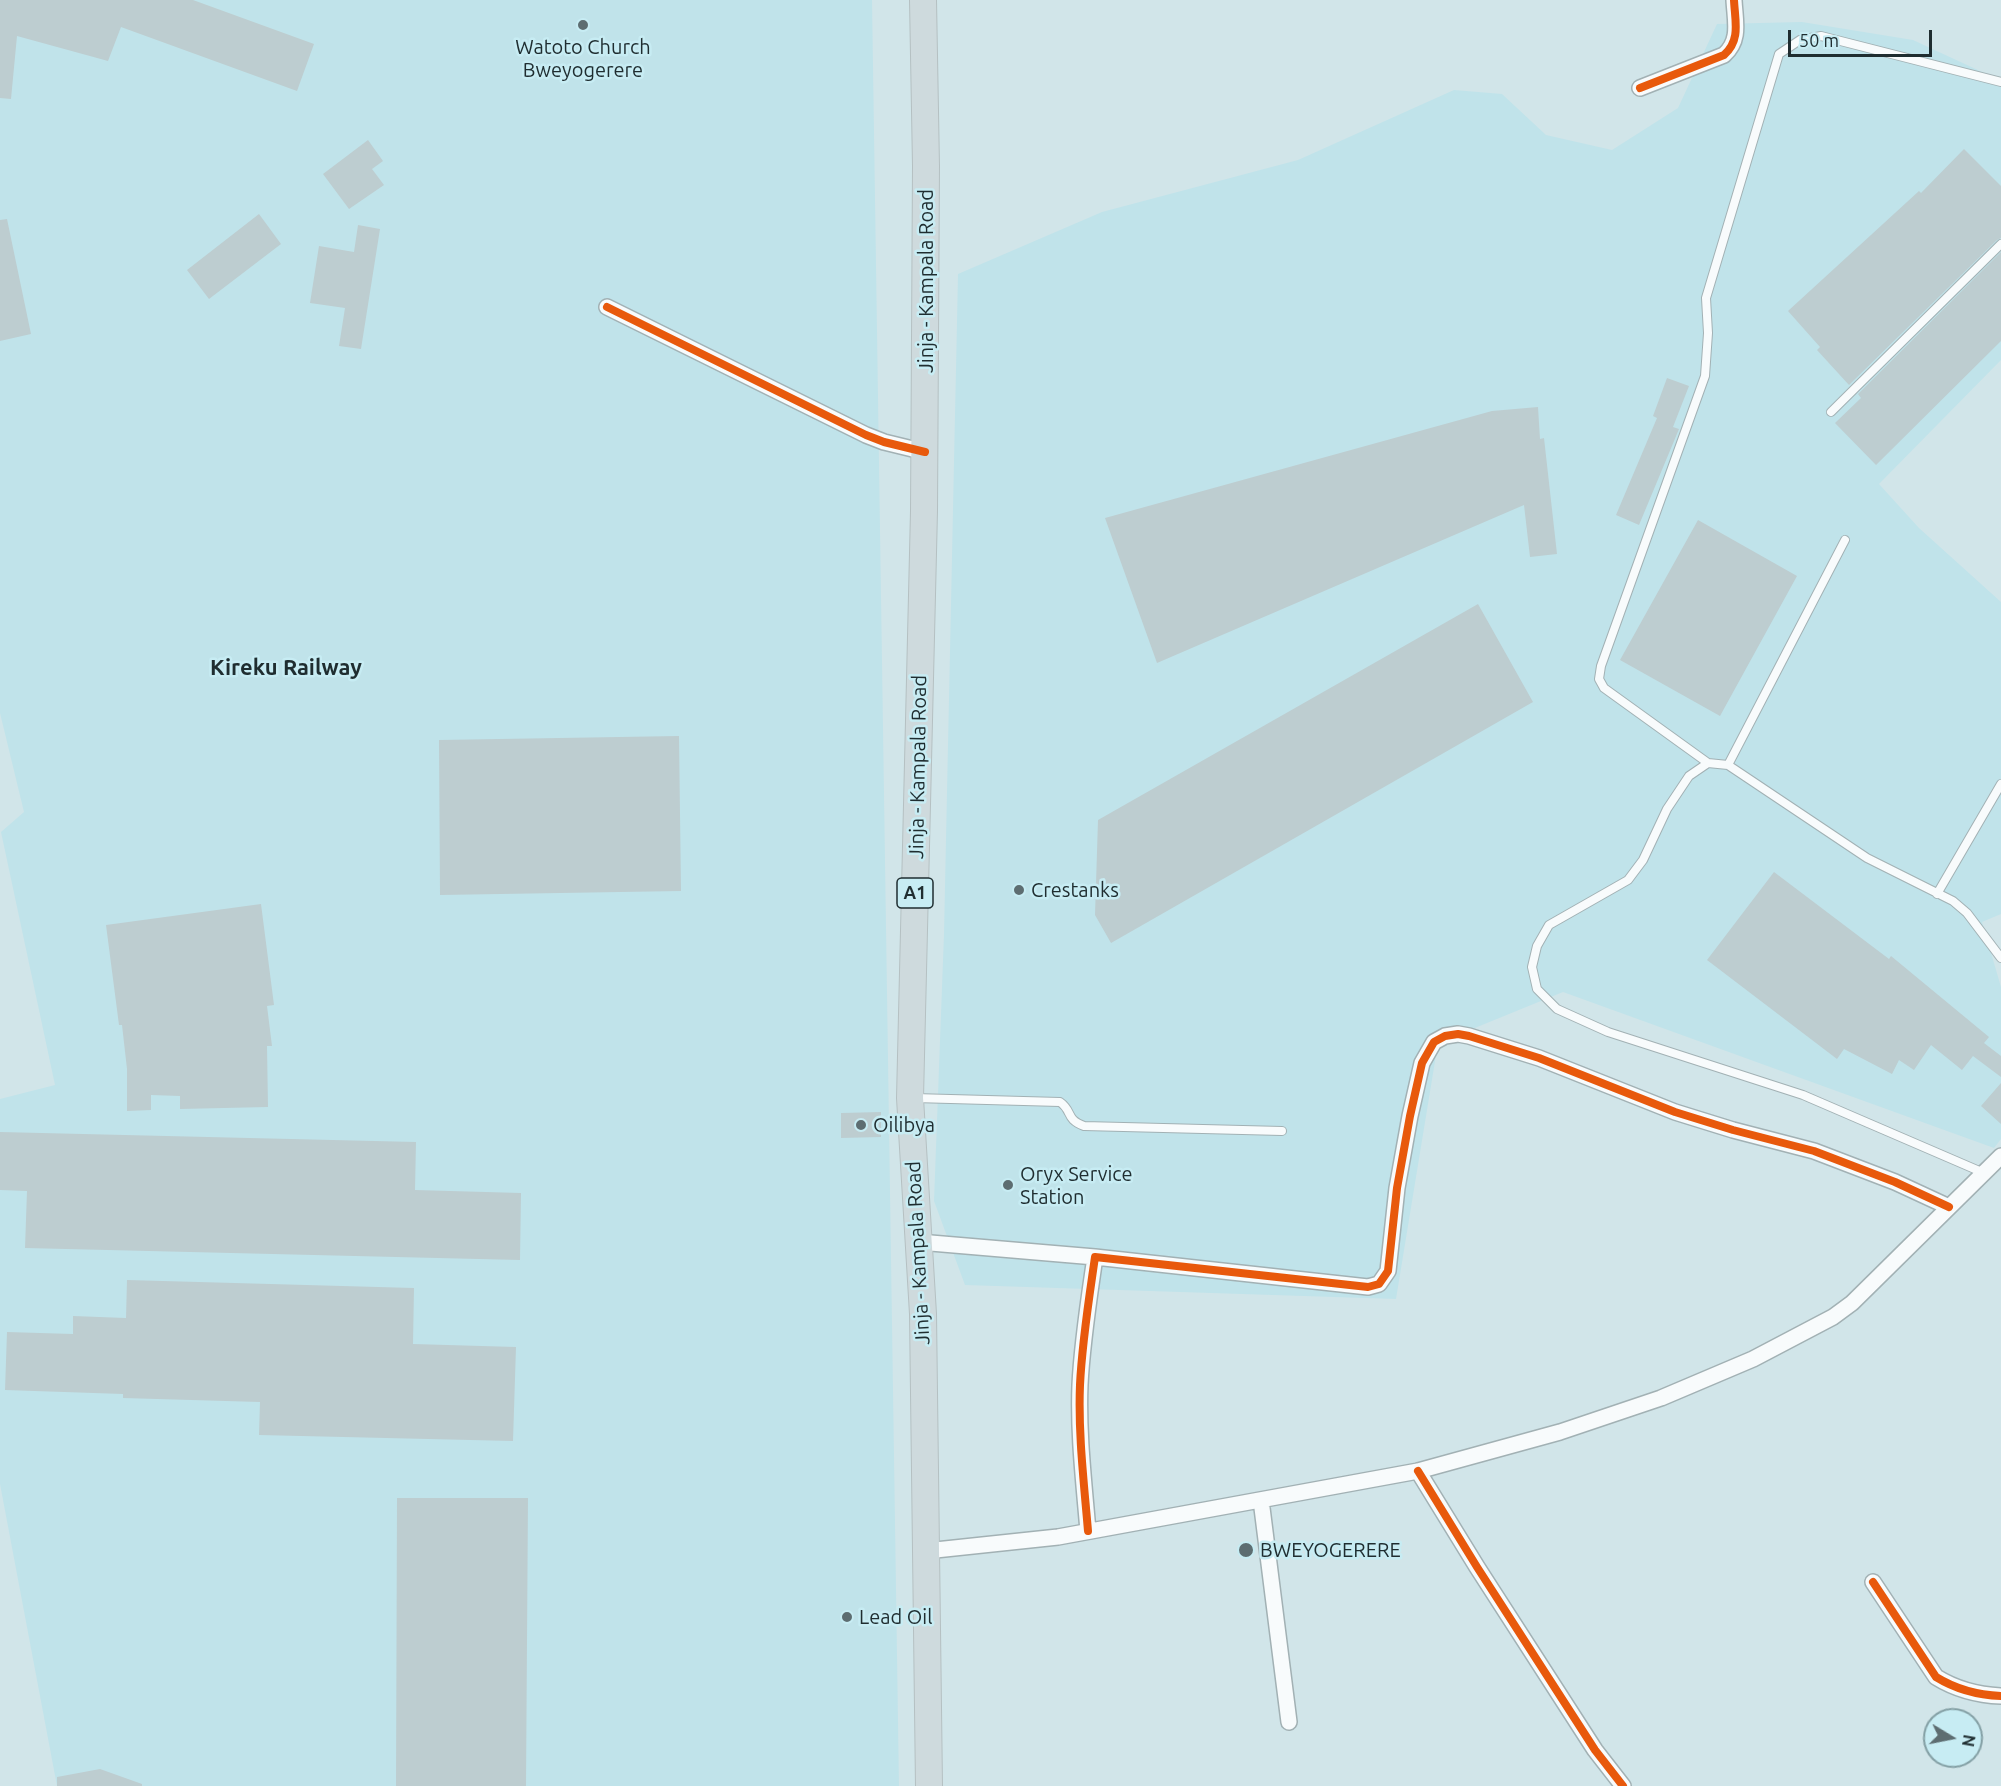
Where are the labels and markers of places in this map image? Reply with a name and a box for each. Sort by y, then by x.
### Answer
marker: Watoto Church Bweyogerere [576,18,590,32]
place label: Watoto Church Bweyogerere [515,35,651,82]
place label: Crestanks [1031,878,1119,902]
marker: Crestanks [1012,883,1026,897]
place label: Oilibya [873,1113,935,1137]
marker: Oilibya [854,1118,868,1132]
place label: Oryx Service Station [1020,1162,1133,1209]
marker: Oryx Service Station [1001,1178,1015,1192]
place label: BWEYOGERERE [1260,1538,1401,1562]
marker: BWEYOGERERE [1237,1541,1255,1559]
place label: Lead Oil [859,1605,932,1629]
marker: Lead Oil [840,1610,854,1624]

